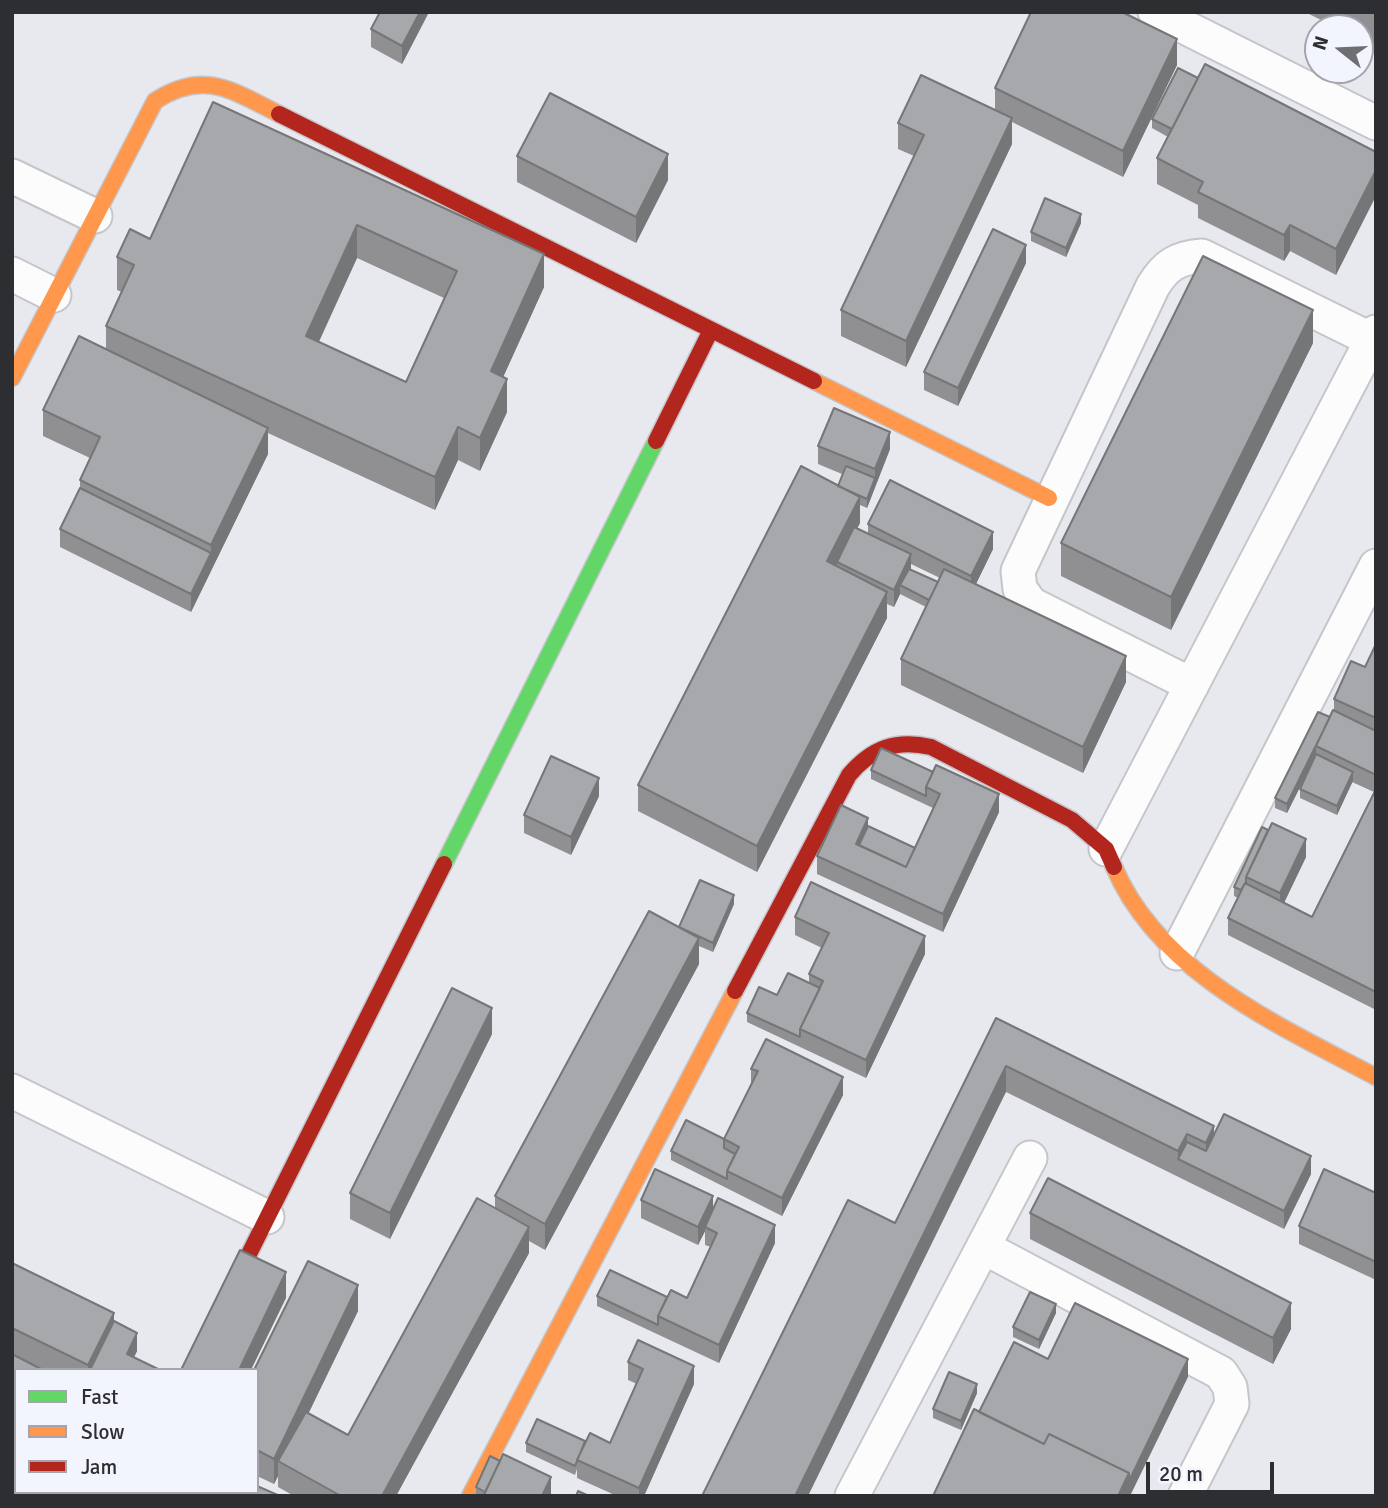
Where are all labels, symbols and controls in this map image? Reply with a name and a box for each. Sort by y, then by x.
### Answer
north arrow [1304,14,1374,84]
text: N [1307,33,1334,53]
legend [14,1368,259,1494]
text: Fast [81,1384,118,1410]
text: Slow [81,1419,125,1445]
scale bar [1150,1448,1278,1492]
text: Jam [81,1454,117,1480]
text: 20 m [1159,1461,1203,1487]

